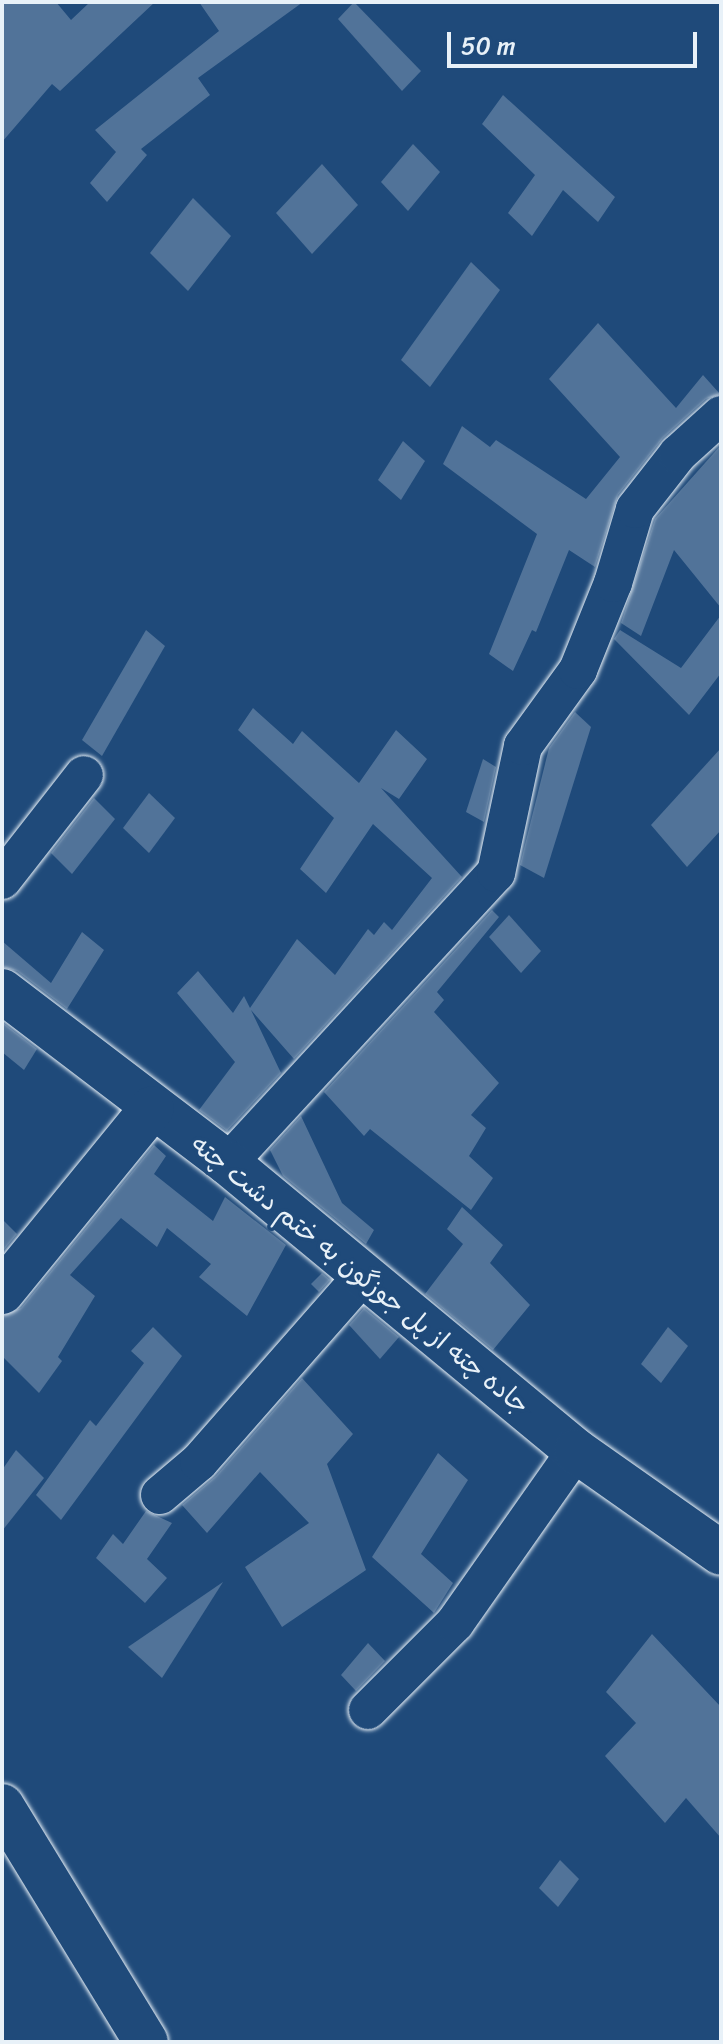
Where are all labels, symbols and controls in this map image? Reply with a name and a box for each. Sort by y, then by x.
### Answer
scale bar [451,16,701,66]
text: 50 m [461,25,516,67]
street label: جاده چته از پل جوزگون به ختم دشت چته [185,1129,535,1421]

